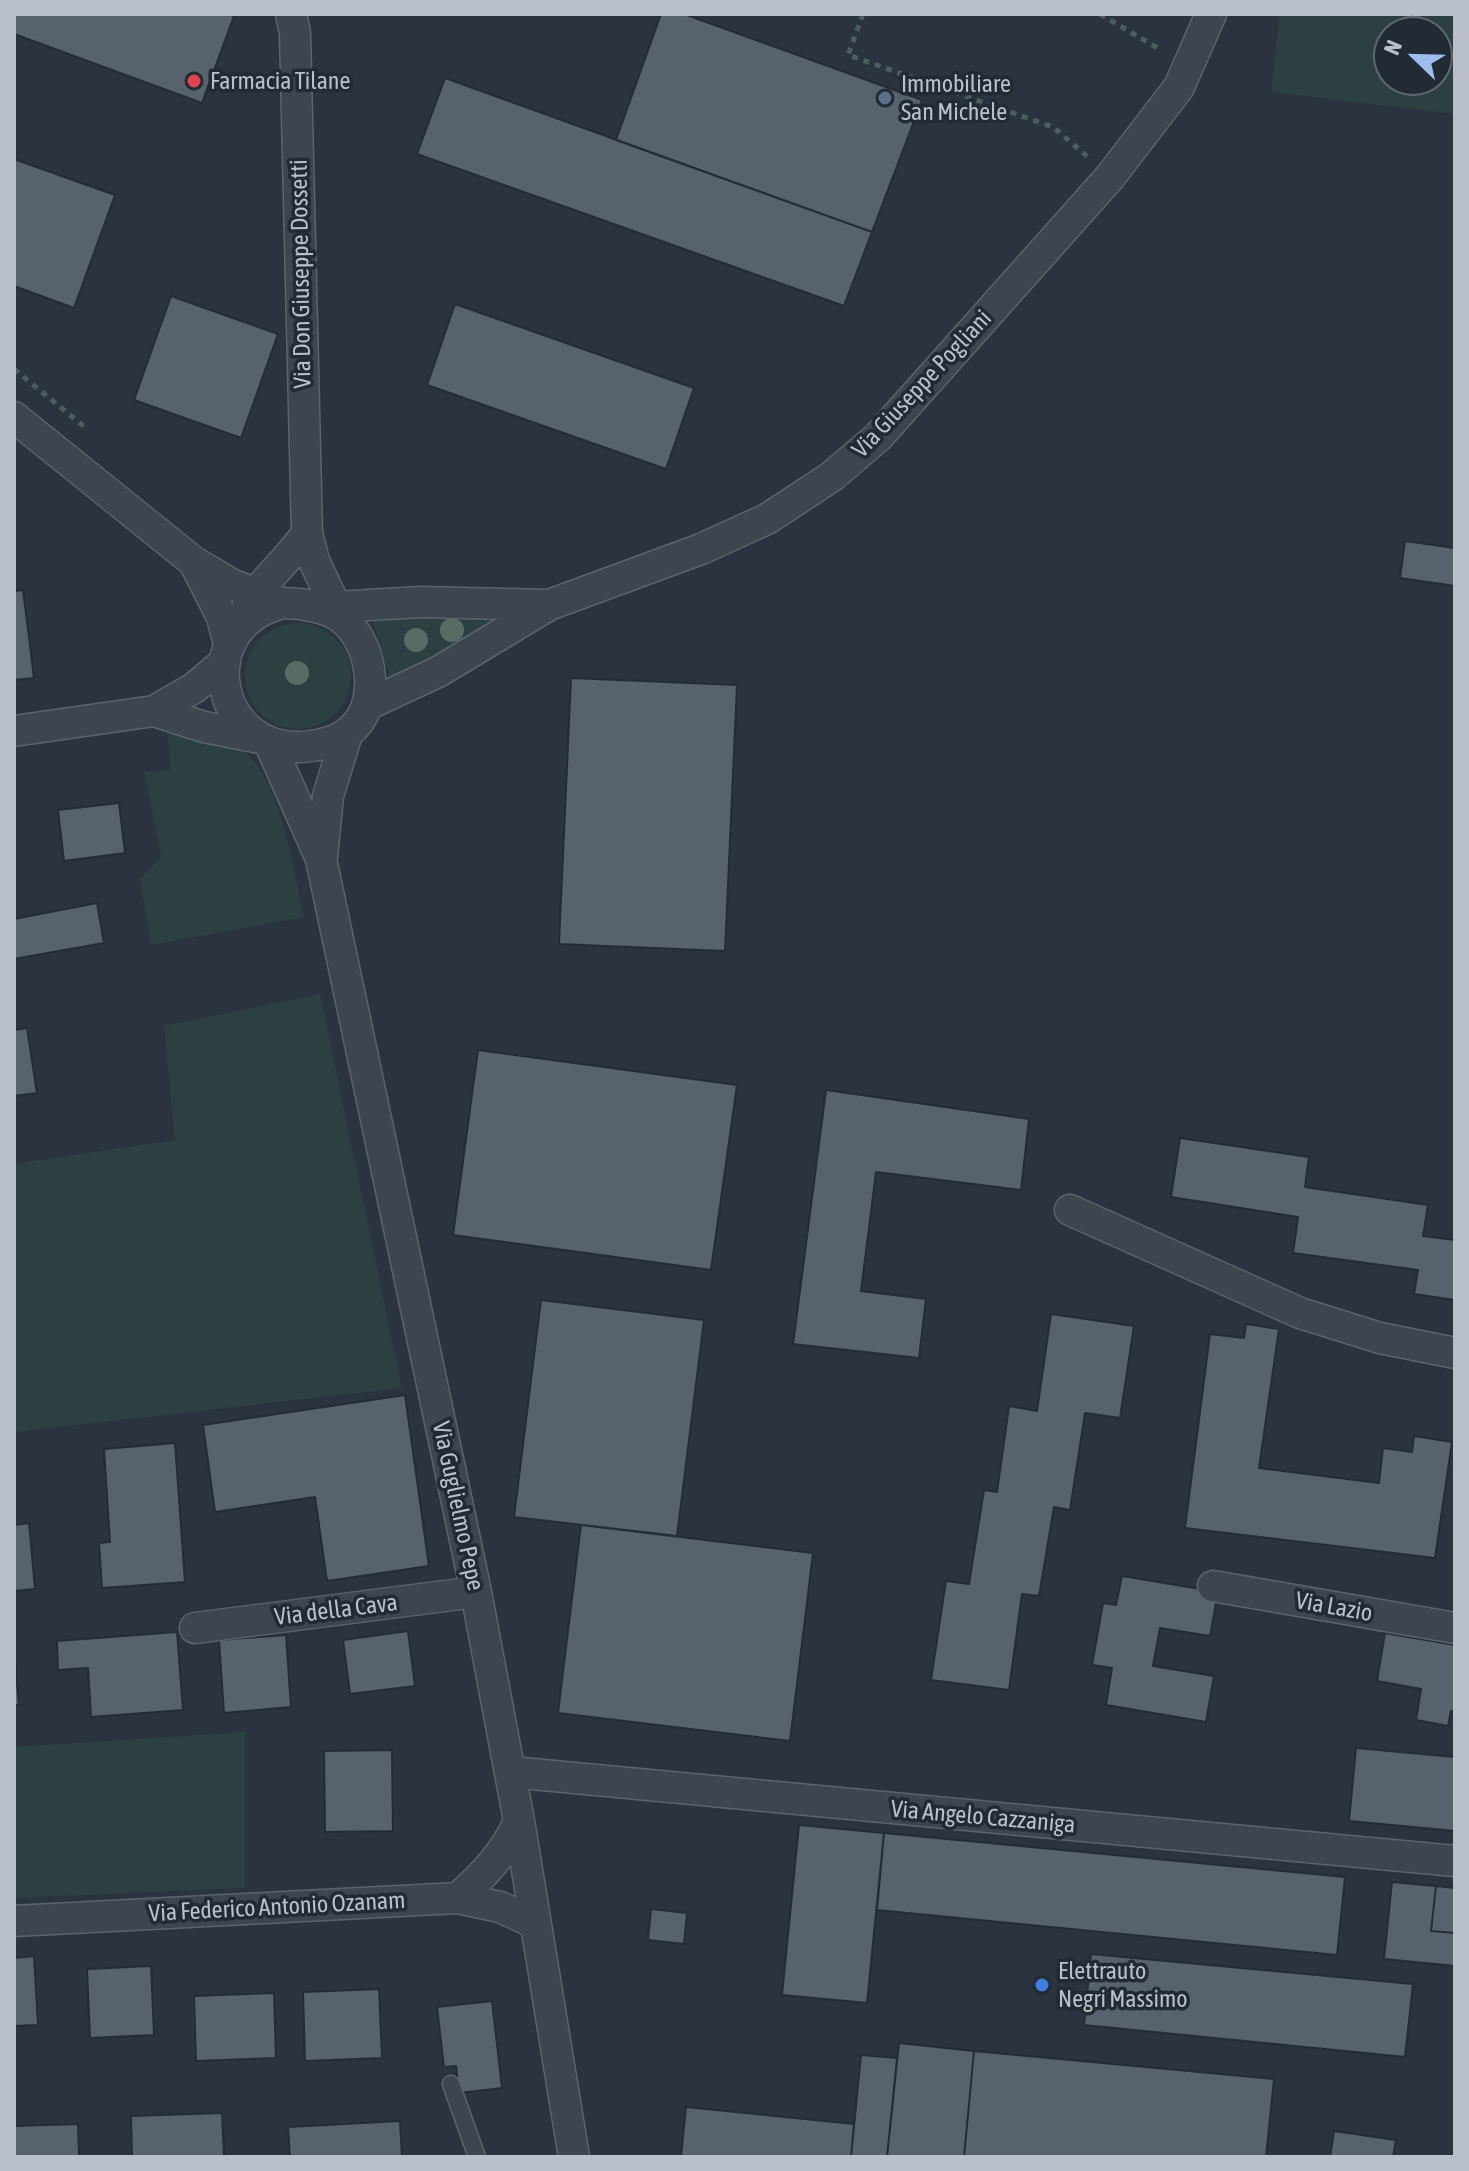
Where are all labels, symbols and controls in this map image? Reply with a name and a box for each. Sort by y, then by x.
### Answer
north arrow [1373,16,1453,96]
text: N [1378,36,1407,58]
place label: Farmacia Tilane [210,67,350,95]
place label: Immobiliare San Michele [901,70,1011,126]
marker: Farmacia Tilane [185,72,203,90]
marker: Immobiliare San Michele [876,89,894,107]
street label: Via Don Giuseppe Dossetti [285,159,317,389]
street label: Via Giuseppe Pogliani [846,304,998,464]
street label: Via Guglielmo Pepe [426,1419,490,1593]
street label: Via Lazio [1293,1586,1375,1628]
street label: Via della Cava [273,1588,399,1632]
street label: Via Angelo Cazzaniga [890,1795,1076,1839]
street label: Via Federico Antonio Ozanam [148,1886,406,1928]
place label: Elettrauto Negri Massimo [1058,1957,1188,2013]
marker: Elettrauto Negri Massimo [1033,1976,1051,1994]

